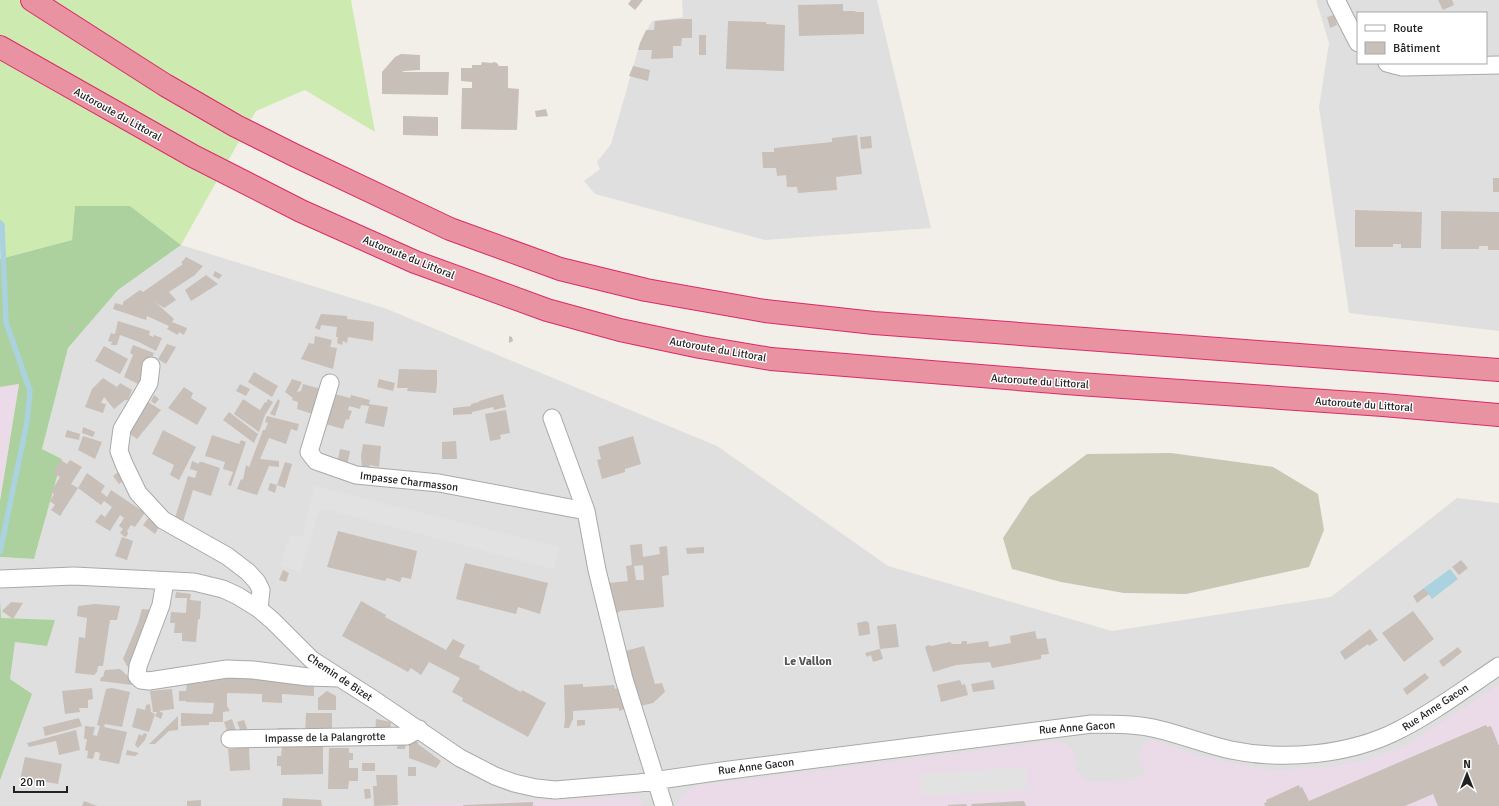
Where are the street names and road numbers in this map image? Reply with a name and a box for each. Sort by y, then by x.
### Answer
street label: Autoroute du Littoral [72,85,164,144]
street label: Autoroute du Littoral [361,233,457,282]
street label: Autoroute du Littoral [668,335,767,364]
street label: Autoroute du Littoral [991,372,1089,391]
street label: Autoroute du Littoral [1315,395,1413,414]
street label: Impasse Charmasson [359,469,459,494]
street label: Chemin de Bizet [305,651,375,704]
street label: Rue Anne Gacon [1400,681,1471,734]
street label: Rue Anne Gacon [1038,718,1116,737]
street label: Impasse de la Palangrotte [265,730,385,745]
street label: Rue Anne Gacon [717,755,795,778]

